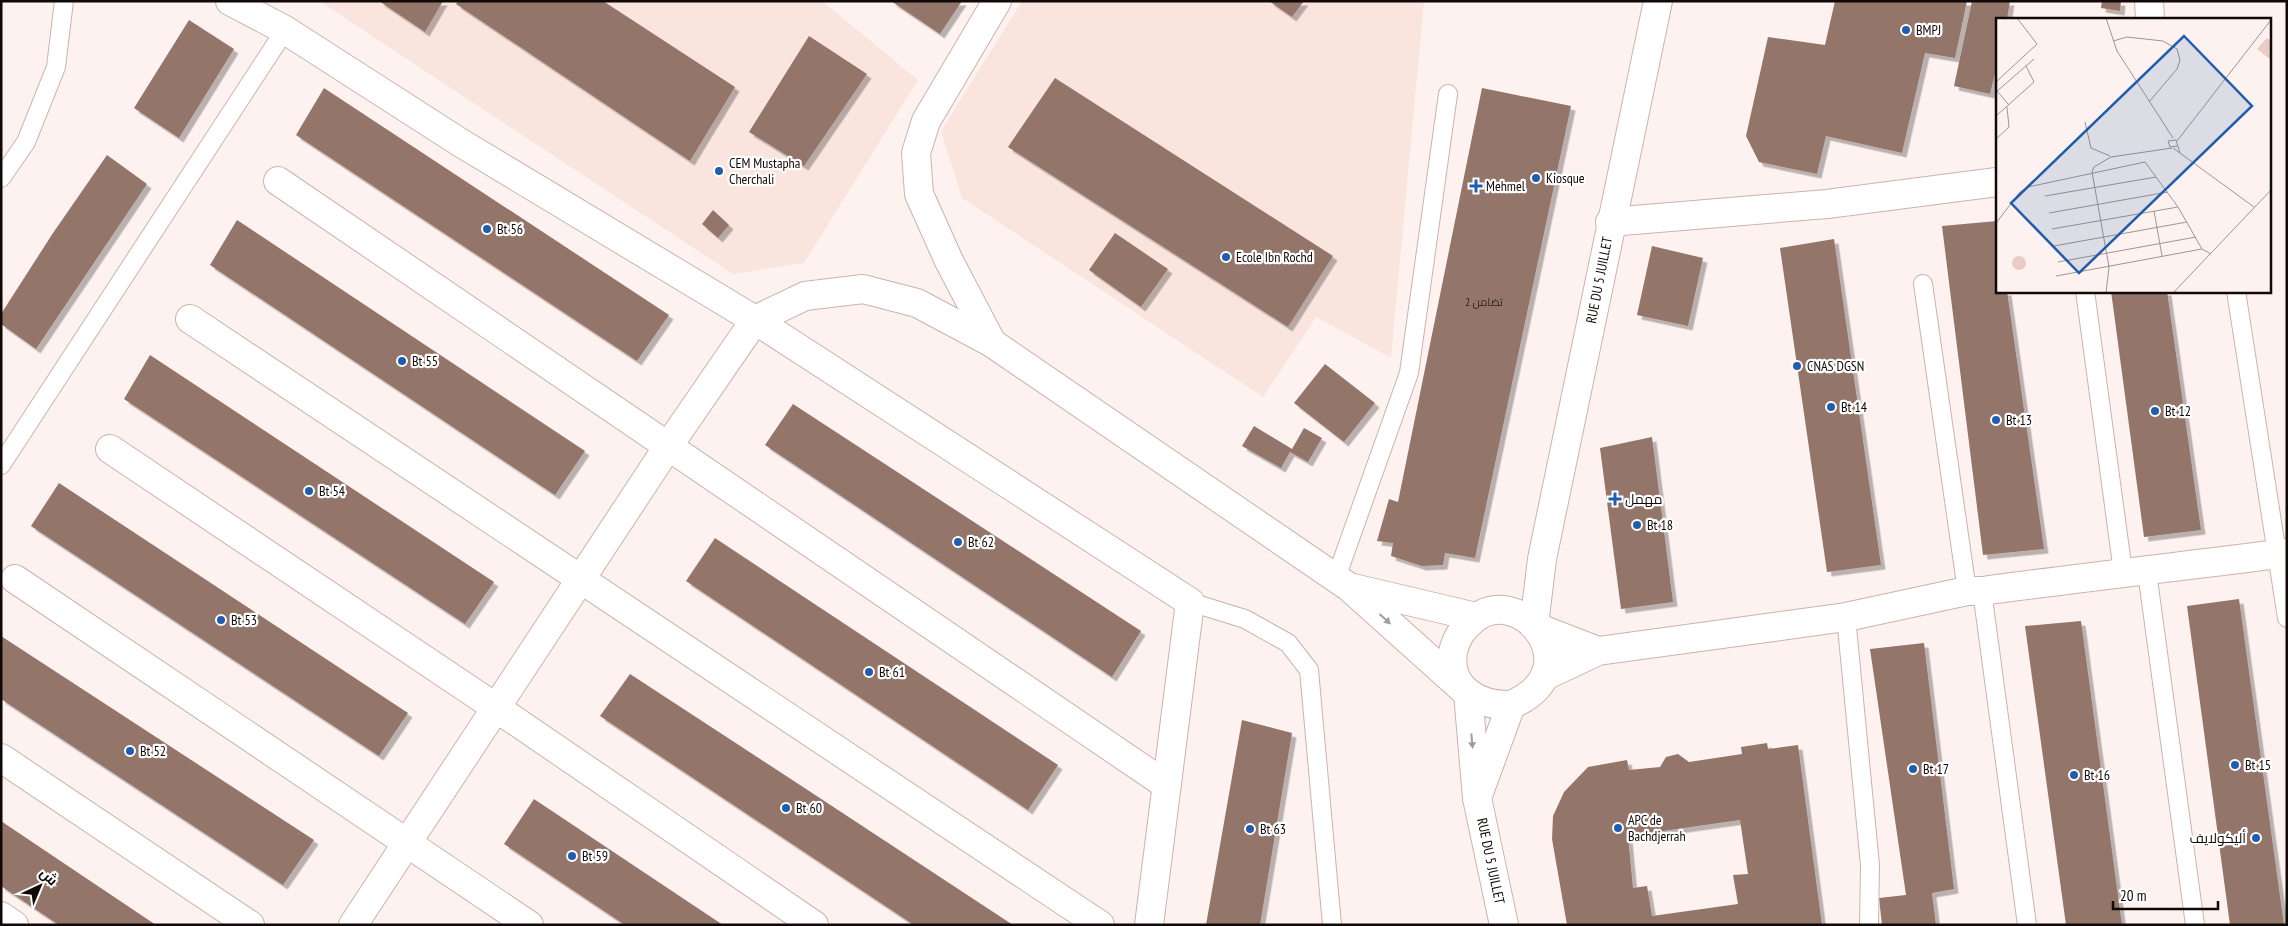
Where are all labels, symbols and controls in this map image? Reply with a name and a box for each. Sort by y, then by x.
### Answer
inset map [1996,18,2270,292]
place label: BMPJ [1916,21,1941,39]
marker: BMPJ [1900,24,1912,36]
place label: CEM Mustapha Cherchali [729,154,800,188]
marker: CEM Mustapha Cherchali [713,165,725,177]
place label: Kiosque [1546,169,1585,187]
marker: Kiosque [1530,172,1542,184]
place label: Mehmel [1486,177,1526,195]
marker: Mehmel [1470,180,1482,192]
place label: Bt 56 [497,220,523,238]
marker: Bt 56 [481,223,493,235]
street label: RUE DU 5 JUILLET [1582,235,1616,325]
place label: Ecole Ibn Rochd [1236,248,1313,266]
marker: Ecole Ibn Rochd [1220,251,1232,263]
house number: تضامن 2 [1465,295,1503,309]
place label: Bt 55 [412,352,438,370]
marker: Bt 55 [396,355,408,367]
place label: CNAS DGSN [1807,357,1864,375]
marker: CNAS DGSN [1791,360,1803,372]
place label: Bt 14 [1841,398,1868,416]
marker: Bt 14 [1825,401,1837,413]
place label: Bt 12 [2165,402,2191,420]
marker: Bt 12 [2149,405,2161,417]
place label: Bt 13 [2006,411,2032,429]
marker: Bt 13 [1990,414,2002,426]
place label: Bt 54 [319,482,346,500]
marker: Bt 54 [303,485,315,497]
place label: مهمل [1625,490,1662,508]
marker: مهمل [1609,493,1621,505]
place label: Bt 18 [1647,516,1673,534]
marker: Bt 18 [1631,519,1643,531]
place label: Bt 62 [968,533,994,551]
marker: Bt 62 [952,536,964,548]
place label: Bt 53 [231,611,257,629]
one-way arrow [1379,613,1391,625]
marker: Bt 53 [215,614,227,626]
place label: Bt 61 [879,663,905,681]
marker: Bt 61 [863,666,875,678]
one-way arrow [1468,734,1476,750]
place label: Bt 52 [140,742,166,760]
marker: Bt 52 [124,745,136,757]
place label: Bt 15 [2245,756,2271,774]
marker: Bt 15 [2229,759,2241,771]
place label: Bt 17 [1923,760,1949,778]
marker: Bt 17 [1907,763,1919,775]
place label: Bt 16 [2084,766,2110,784]
marker: Bt 16 [2068,769,2080,781]
place label: Bt 60 [796,799,822,817]
marker: Bt 60 [780,802,792,814]
place label: APC de Bachdjerrah [1628,811,1686,845]
street label: RUE DU 5 JUILLET [1473,816,1509,906]
place label: Bt 63 [1260,820,1286,838]
marker: APC de Bachdjerrah [1612,822,1624,834]
marker: Bt 63 [1244,823,1256,835]
place label: أليكولايف [2189,829,2246,847]
marker: أليكولايف [2250,832,2262,844]
place label: Bt 59 [582,847,608,865]
marker: Bt 59 [566,850,578,862]
north arrow [15,861,65,911]
text: ش [36,864,62,889]
scale bar [2113,878,2218,910]
text: 20 m [2120,886,2146,905]

